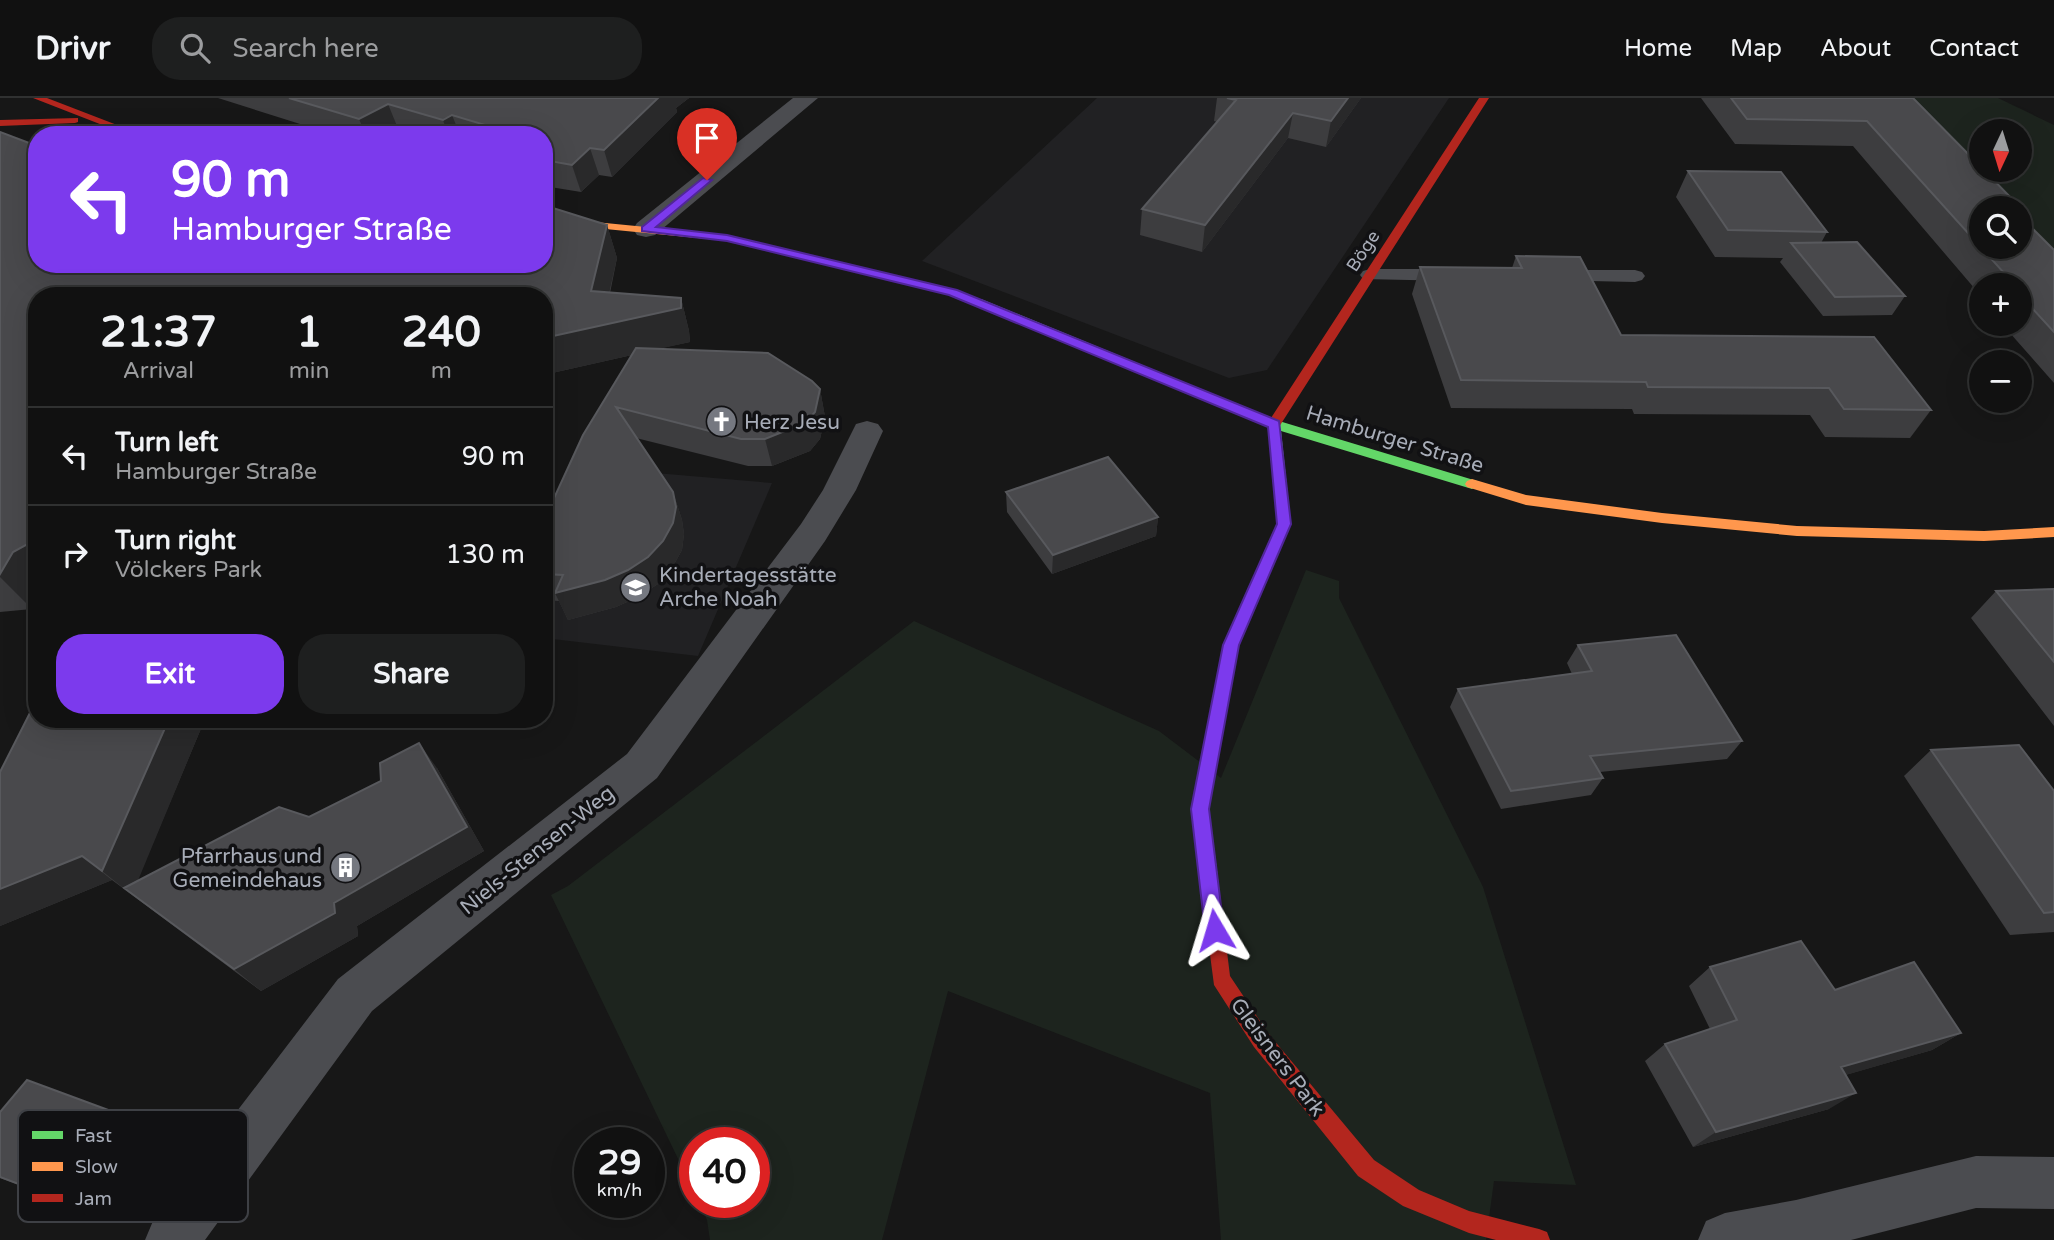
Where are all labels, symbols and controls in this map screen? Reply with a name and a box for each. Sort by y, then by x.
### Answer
search box [152,17,642,80]
text: Drivr [35,29,110,68]
icon: search [176,29,214,67]
text: Search here [232,33,379,64]
text: Home [1624,34,1692,63]
text: Map [1730,34,1782,63]
text: About [1820,34,1891,63]
text: Contact [1929,34,2019,63]
pin [677,108,737,180]
icon: arrive [688,119,726,157]
north arrow [1969,119,2032,182]
map controls [1969,119,2032,413]
text: 90 m [171,151,290,210]
icon: left [56,154,147,245]
button: search [1969,196,2032,259]
text: Hamburger Straße [171,211,452,249]
street label: Böge [1342,226,1384,276]
button: + [1969,273,2032,336]
text: 21:37 [100,307,217,358]
text: 1 [296,307,322,358]
text: 240 [402,307,481,358]
button: − [1969,350,2032,413]
text: Arrival [123,357,194,385]
text: min [289,357,330,385]
text: m [431,357,452,385]
street label: Hamburger Straße [1303,401,1487,478]
church icon: Herz Jesu [704,405,738,439]
place label: Herz Jesu [744,410,840,435]
text: Turn left [115,427,218,458]
icon: left [56,437,94,475]
text: 90 m [462,441,525,472]
text: Hamburger Straße [115,458,317,486]
text: Turn right [115,525,236,556]
icon: right [56,535,94,573]
text: 130 m [445,539,525,570]
text: Völckers Park [115,556,262,584]
place label: Kindertagesstätte Arche Noah [659,563,837,612]
school or university icon: Kindertagesstätte Arche Noah [619,570,653,604]
button: Exit [56,634,284,714]
button: Share [298,634,525,714]
street label: Niels-Stensen-Weg [455,781,619,920]
place label: Pfarrhaus und Gemeindehaus [173,844,322,893]
building icon: Pfarrhaus und Gemeindehaus [328,851,362,885]
position arrow [1178,893,1252,967]
street label: Gleisners Park [1225,993,1330,1121]
legend [18,1110,248,1222]
text: Fast [75,1125,112,1147]
speed limit sign: 40 [679,1127,770,1218]
text: 29 [598,1142,641,1184]
text: Slow [75,1156,118,1178]
text: km/h [597,1179,642,1201]
text: Jam [75,1188,112,1210]

